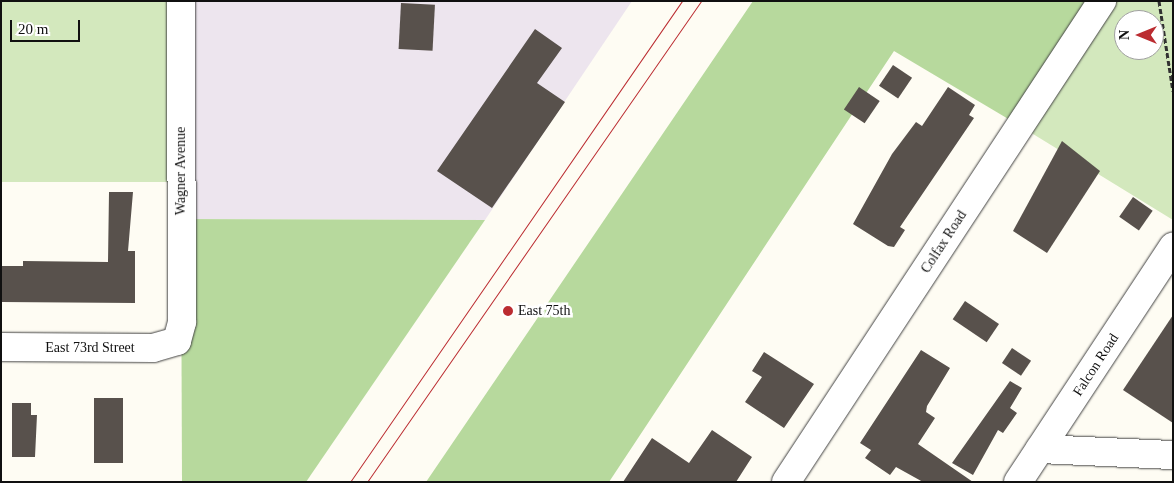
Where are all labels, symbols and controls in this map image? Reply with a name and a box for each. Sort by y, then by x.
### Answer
scale bar [12,10,82,42]
north arrow [1114,10,1164,60]
text: 20 m [18,21,48,37]
text: N [1117,30,1132,40]
street label: Wagner Avenue [173,126,189,216]
street label: Colfax Road [918,208,970,276]
place label: East 75th [518,303,570,319]
marker: East 75th [502,305,514,317]
street label: Falcon Road [1070,331,1122,399]
street label: East 73rd Street [45,340,135,356]

